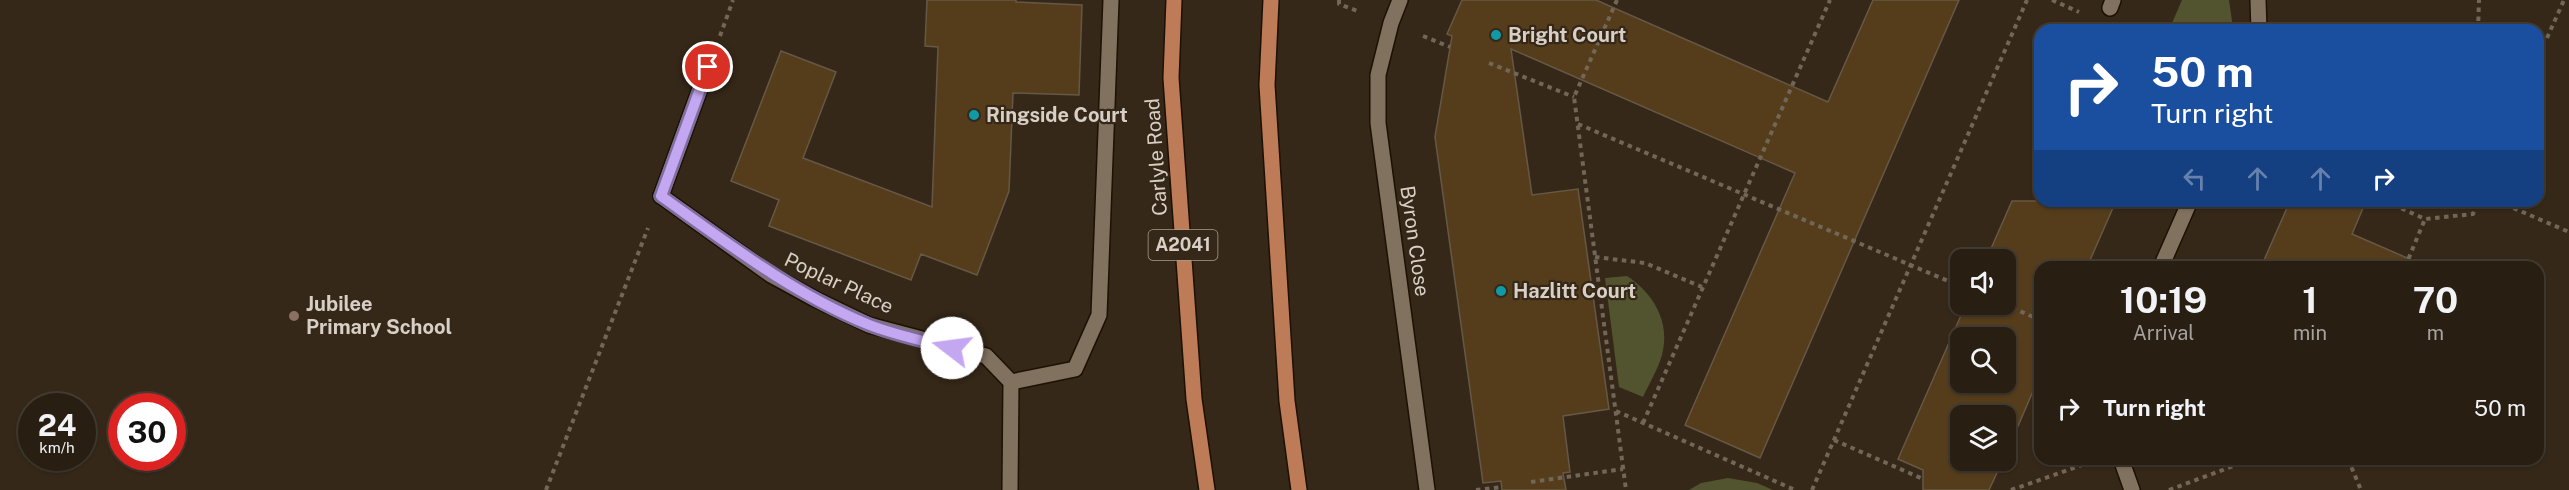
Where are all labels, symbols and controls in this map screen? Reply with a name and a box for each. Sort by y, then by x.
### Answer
place label: Bright Court [1508,23,1626,47]
marker: Bright Court [1489,28,1503,42]
pin [682,41,733,92]
text: 50 m [2151,47,2254,96]
icon: right [2052,48,2130,126]
icon: arrive [691,50,724,83]
street label: Carlyle Road [1140,97,1172,217]
text: Turn right [2151,97,2274,129]
place label: Ringside Court [986,103,1128,127]
marker: Ringside Court [967,108,981,122]
icon: left [2178,162,2211,195]
icon: ahead [2241,162,2274,195]
icon: ahead [2304,162,2337,195]
icon: right [2367,162,2400,195]
street label: Byron Close [1395,184,1435,298]
road number: A2041 [1148,230,1218,260]
street label: Poplar Place [781,247,897,319]
map controls [1950,249,2016,471]
button: sound [1950,249,2016,315]
place label: Hazlitt Court [1513,279,1636,303]
text: 10:19 [2120,279,2207,321]
text: 1 [2302,279,2318,321]
text: 70 [2413,279,2458,321]
marker: Hazlitt Court [1494,284,1508,298]
place label: Jubilee Primary School [306,292,452,339]
marker: Jubilee Primary School [287,309,301,323]
position arrow [920,316,984,380]
text: Arrival [2133,321,2194,345]
text: min [2293,321,2327,345]
text: m [2427,321,2444,345]
button: search [1950,327,2016,393]
icon: right [2052,392,2085,425]
speed limit sign: 30 [108,393,186,471]
text: Turn right [2103,395,2206,421]
text: 50 m [2474,395,2526,421]
button: layers [1950,405,2016,471]
text: 24 [38,407,76,443]
text: km/h [39,439,75,456]

